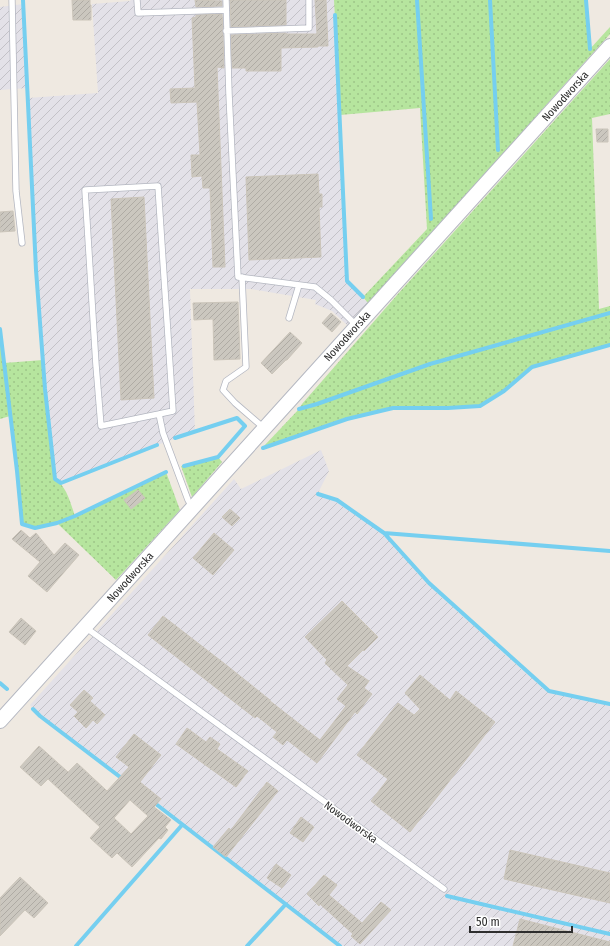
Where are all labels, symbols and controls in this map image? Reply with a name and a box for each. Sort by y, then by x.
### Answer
street label: Nowodworska [539,69,591,124]
street label: Nowodworska [321,309,373,364]
street label: Nowodworska [104,550,156,605]
street label: Nowodworska [321,799,380,846]
scale bar [470,908,572,934]
text: 50 m [476,915,500,929]

